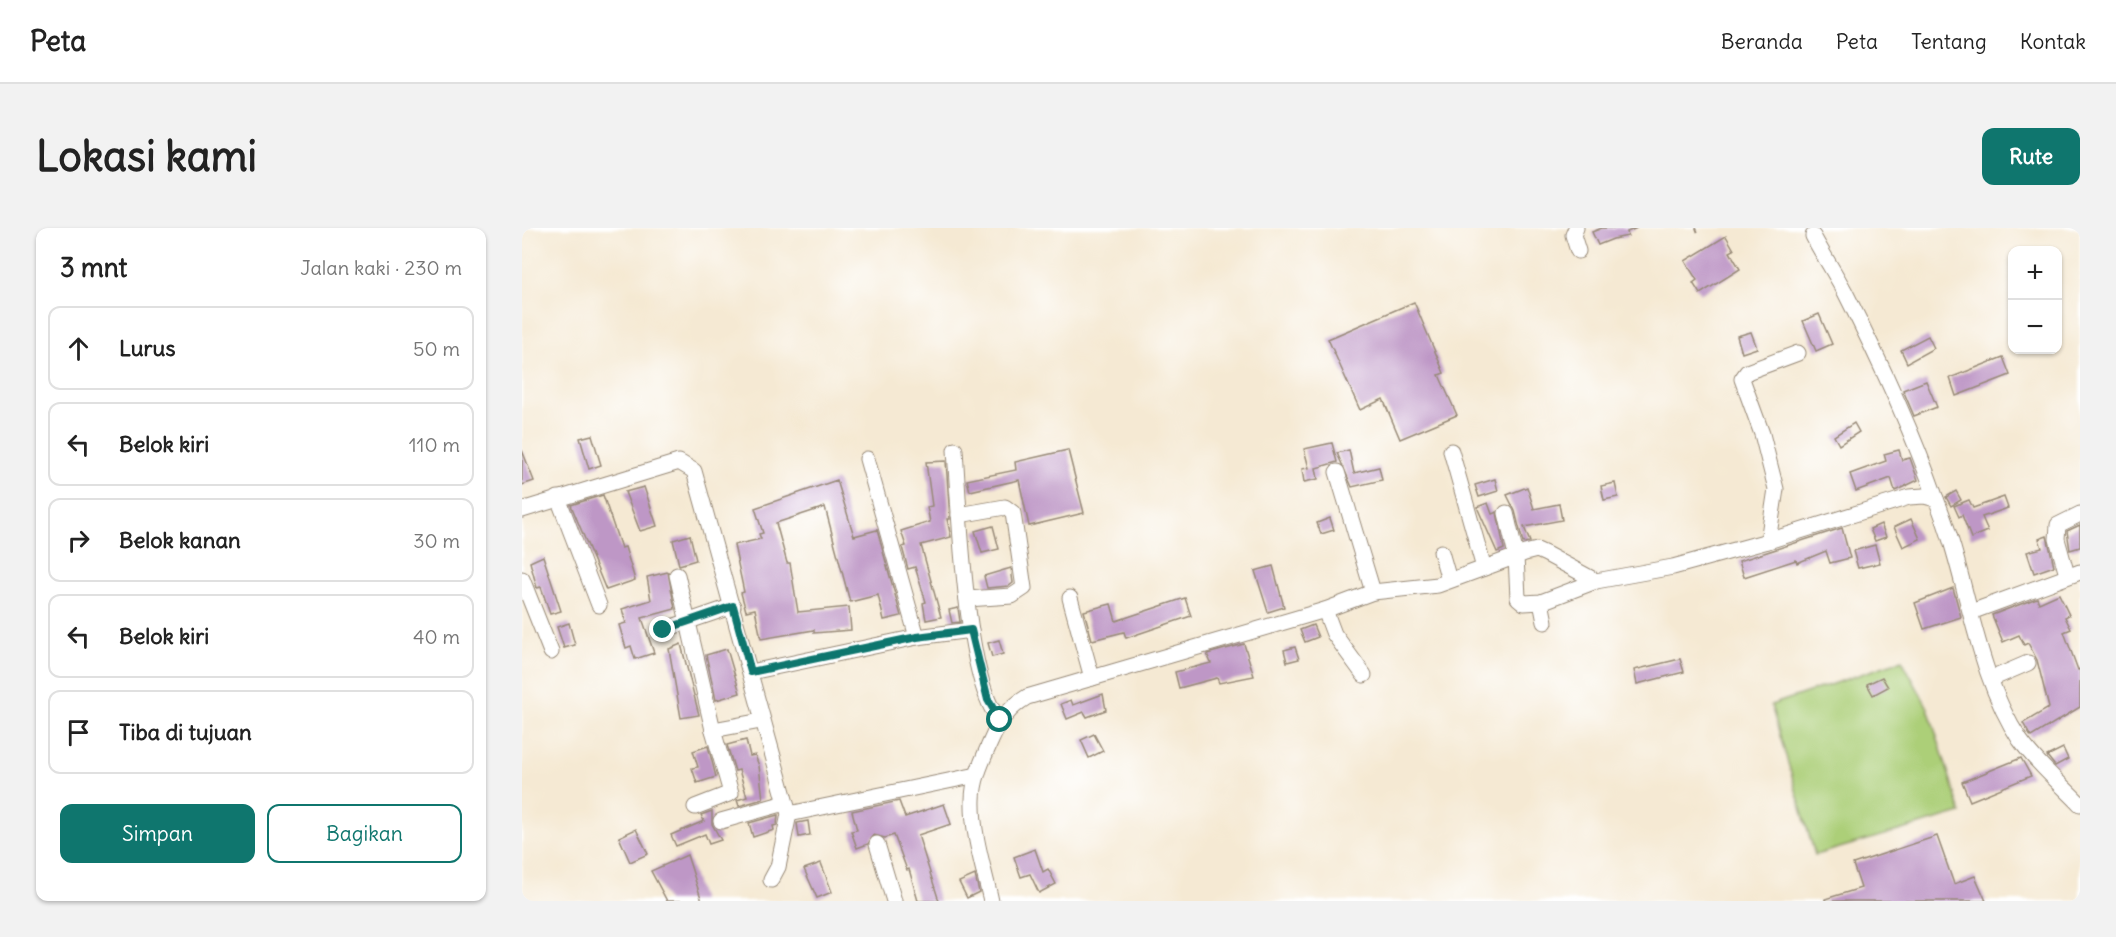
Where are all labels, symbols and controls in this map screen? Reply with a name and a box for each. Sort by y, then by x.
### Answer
text: Peta [30,23,86,59]
text: Beranda [1721,28,1803,55]
text: Peta [1836,28,1878,55]
text: Tentang [1911,28,1987,55]
text: Kontak [2020,28,2086,55]
button: Rute [1982,128,2080,185]
text: Lokasi kami [36,130,257,182]
map controls [2008,246,2062,354]
button: + [2008,246,2062,300]
text: 3 mnt [60,251,127,284]
text: Jalan kaki · 230 m [300,255,462,280]
button: − [2008,300,2062,354]
icon: ahead [62,332,95,365]
text: Lurus [119,334,175,362]
text: 50 m [413,336,460,361]
icon: left [62,428,95,461]
text: Belok kiri [119,430,209,458]
text: 110 m [409,432,460,457]
icon: right [62,524,95,557]
text: Belok kanan [119,526,241,554]
text: 30 m [413,528,460,553]
route end [649,616,675,642]
icon: left [62,620,95,653]
text: Belok kiri [119,622,209,650]
text: 40 m [413,624,460,649]
route start [986,706,1012,732]
icon: arrive [62,716,95,749]
text: Tiba di tujuan [119,718,252,746]
button: Simpan [60,804,255,863]
button: Bagikan [267,804,462,863]

